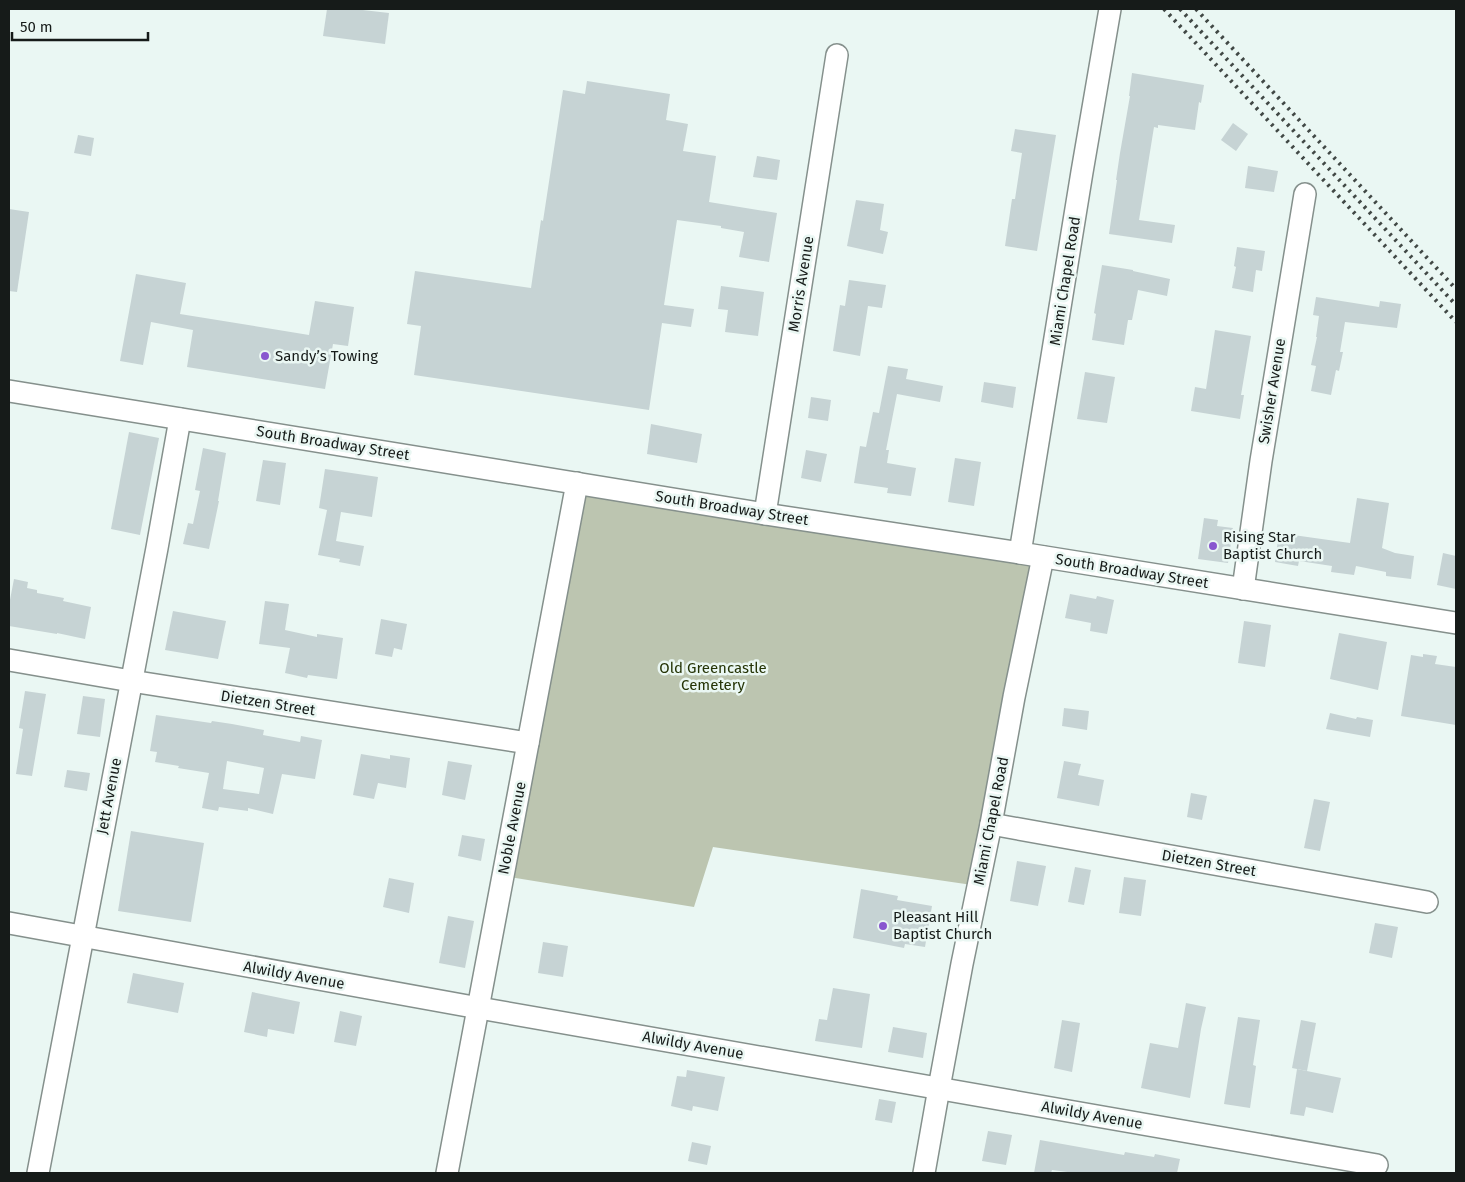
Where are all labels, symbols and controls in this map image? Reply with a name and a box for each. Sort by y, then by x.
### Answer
scale bar [12,10,149,42]
text: 50 m [20,18,53,36]
street label: Miami Chapel Road [1046,215,1084,347]
street label: Morris Avenue [785,235,817,333]
street label: Swisher Avenue [1255,337,1289,445]
place label: Sandy’s Towing [275,347,378,365]
marker: Sandy’s Towing [259,350,271,362]
street label: South Broadway Street [255,422,411,464]
street label: South Broadway Street [654,487,810,529]
place label: Rising Star Baptist Church [1223,528,1322,563]
marker: Rising Star Baptist Church [1207,540,1219,552]
street label: South Broadway Street [1054,550,1210,592]
park label: Old Greencastle Cemetery [659,659,767,694]
street label: Dietzen Street [219,687,317,719]
street label: Miami Chapel Road [970,755,1012,887]
street label: Jett Avenue [93,756,125,836]
street label: Noble Avenue [494,780,530,876]
street label: Dietzen Street [1160,846,1258,880]
place label: Pleasant Hill Baptist Church [893,908,992,943]
marker: Pleasant Hill Baptist Church [877,920,889,932]
street label: Alwildy Avenue [242,957,346,993]
street label: Alwildy Avenue [641,1027,745,1063]
street label: Alwildy Avenue [1040,1097,1144,1133]

